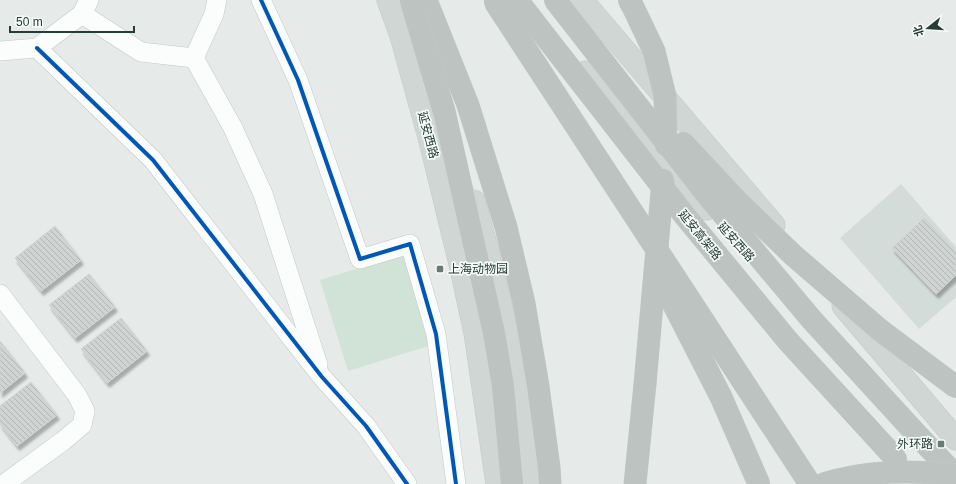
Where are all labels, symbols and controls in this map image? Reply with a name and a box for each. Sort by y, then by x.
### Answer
scale bar [10,8,134,34]
north arrow [908,8,948,48]
text: 50 m [16,15,43,29]
text: 北 [911,24,926,38]
street label: 延安西路 [415,110,441,160]
street label: 延安高架路 [676,207,724,263]
street label: 延安西路 [715,219,757,265]
place label: 上海动物园 [448,262,508,276]
marker: 上海动物园 [435,264,445,274]
place label: 外环路 [897,437,933,451]
marker: 外环路 [936,439,946,449]

